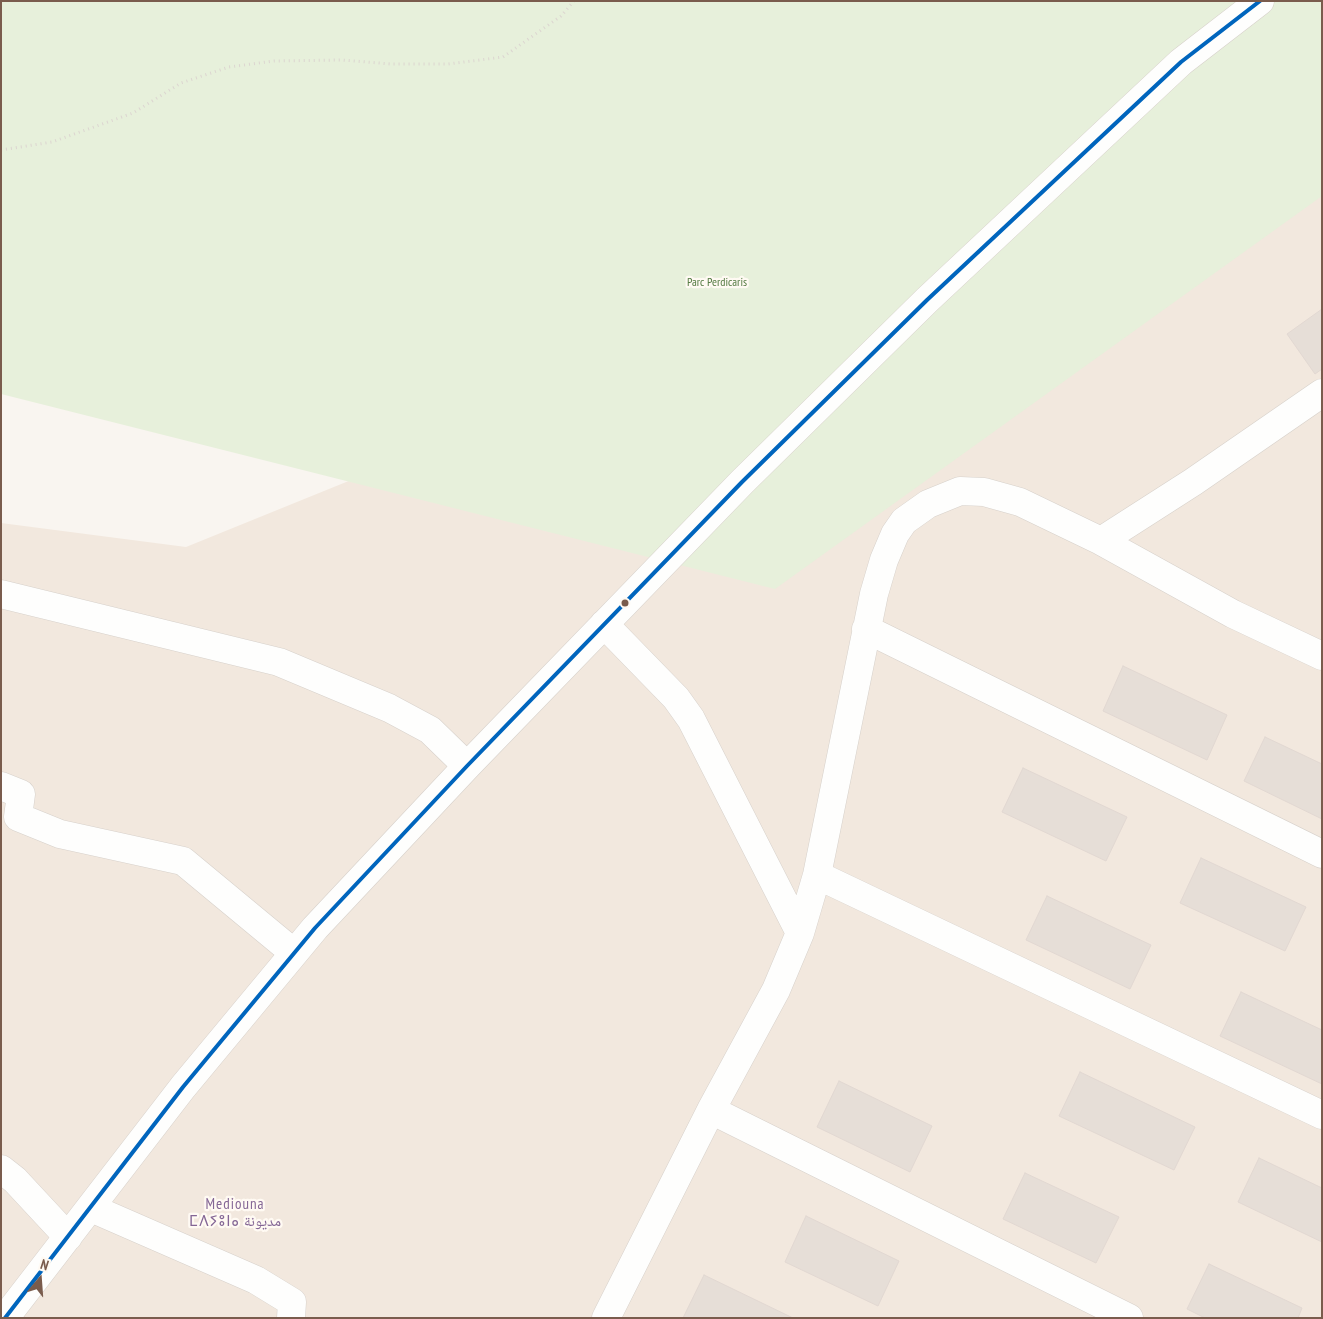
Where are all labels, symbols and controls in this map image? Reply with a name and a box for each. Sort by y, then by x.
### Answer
park label: Parc Perdicaris [687,276,747,290]
unlabelled marker [620,598,630,608]
district label: Mediouna ⵎⴷⵢⵓⵏⴰ مديونة [192,1196,278,1231]
north arrow [15,1254,65,1304]
text: N [38,1255,51,1274]

